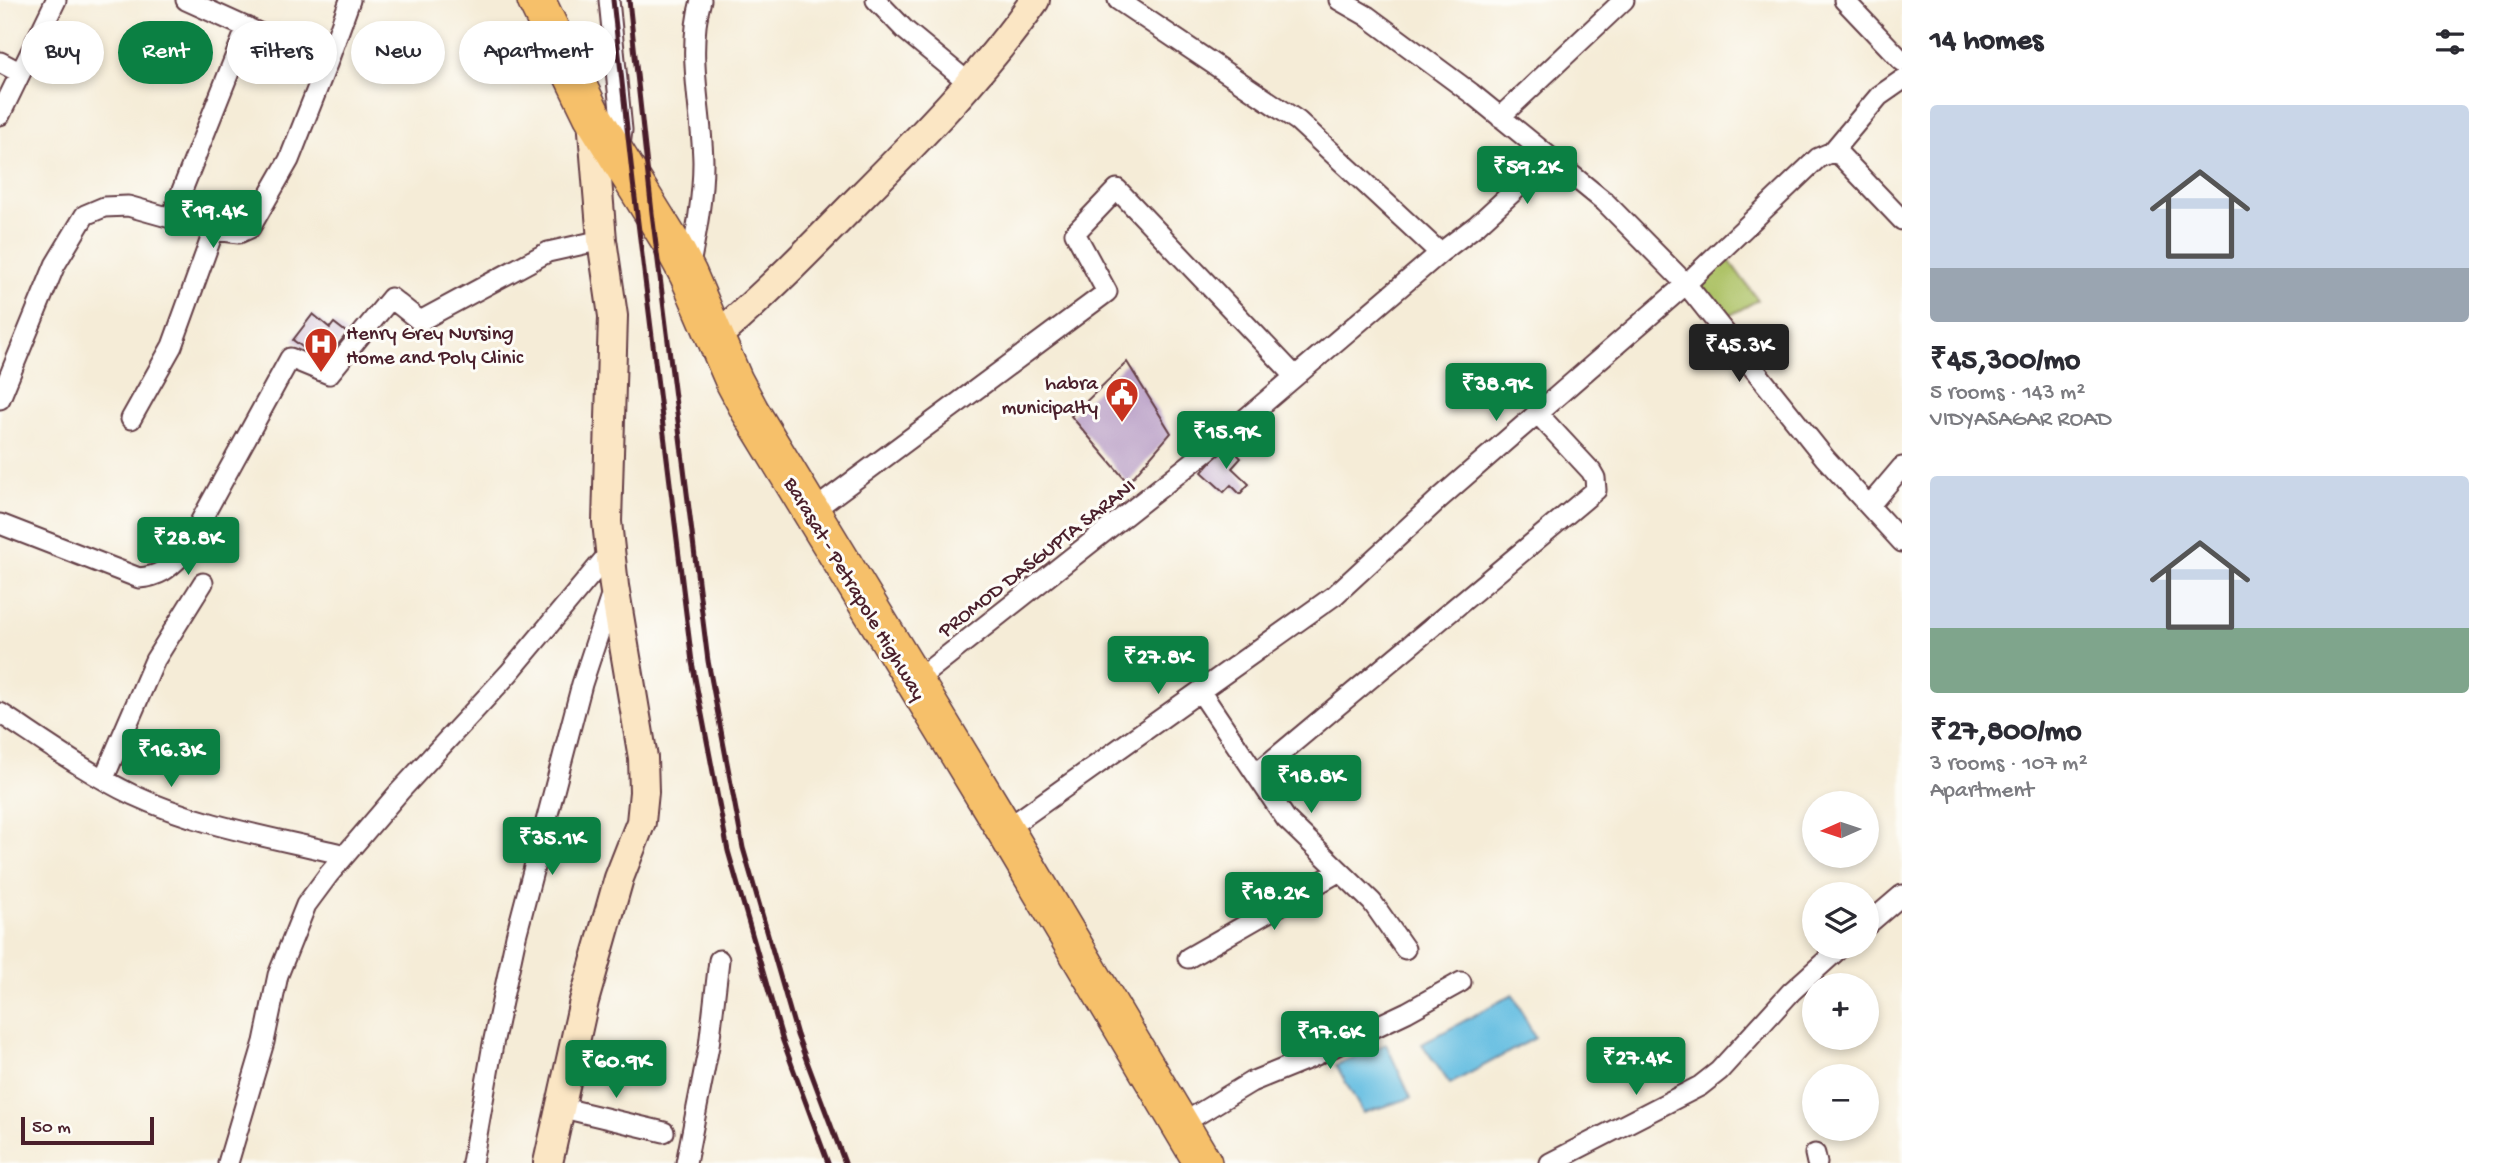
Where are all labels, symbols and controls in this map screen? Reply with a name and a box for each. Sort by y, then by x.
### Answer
chip: Buy [21,21,104,84]
chip: Rent [118,21,213,84]
chip: Filters [227,21,337,84]
chip: New [351,21,445,84]
chip: Apartment [459,21,616,84]
icon: filters [2431,23,2469,61]
text: 14 homes [1930,25,2043,60]
pin: ₹59.2K [1470,146,1584,206]
icon: home [2137,151,2263,277]
text: ₹59.2K [1493,155,1561,182]
pin: ₹19.4K [156,190,270,250]
text: ₹19.4K [181,199,245,226]
place label: Henry Grey Nursing Home and Poly Clinic [346,323,524,372]
pin: ₹45.3K [1682,324,1796,384]
hospital icon: Henry Grey Nursing Home and Poly Clinic [302,325,340,374]
text: ₹45.3K [1705,333,1773,360]
text: ₹45,300/mo [1930,345,2080,380]
pin: ₹38.9K [1439,364,1553,423]
text: ₹38.9K [1461,372,1531,399]
place label: habra municipalty [1001,373,1099,422]
public building icon: habra municipalty [1103,375,1141,424]
text: 5 rooms · 143 m² [1930,380,2085,407]
text: VIDYASAGAR ROAD [1930,407,2112,434]
pin: ₹15.9K [1169,412,1283,471]
text: ₹15.9K [1193,420,1259,447]
street label: Barasat - Petrapole Highway [776,473,930,706]
street label: PROMOD DASGUPTA SARANI [934,475,1142,645]
pin: ₹28.8K [131,518,245,577]
icon: home [2137,522,2263,648]
text: ₹28.8K [153,526,223,553]
pin: ₹27.8K [1101,636,1215,696]
text: ₹27.8K [1124,645,1192,672]
text: ₹27,800/mo [1930,716,2081,751]
pin: ₹16.3K [114,730,228,789]
text: ₹16.3K [138,738,204,765]
text: 3 rooms · 107 m² [1930,751,2088,778]
pin: ₹18.8K [1254,756,1368,815]
text: ₹18.8K [1277,764,1345,791]
text: Apartment [1930,778,2034,805]
north arrow [1802,791,1880,868]
map controls [1802,791,1879,1141]
pin: ₹35.1K [495,818,609,877]
text: ₹35.1K [519,826,585,853]
pin: ₹18.2K [1217,872,1331,932]
text: ₹18.2K [1241,881,1307,908]
button: layers [1802,882,1879,959]
button: + [1802,973,1879,1050]
pin: ₹17.6K [1273,1012,1387,1071]
text: ₹17.6K [1297,1020,1363,1047]
pin: ₹27.4K [1579,1038,1693,1097]
pin: ₹60.9K [559,1040,673,1100]
text: ₹27.4K [1602,1046,1670,1073]
text: ₹60.9K [581,1049,651,1076]
button: − [1802,1064,1879,1141]
scale bar [21,1114,154,1146]
text: 50 m [32,1117,71,1140]

